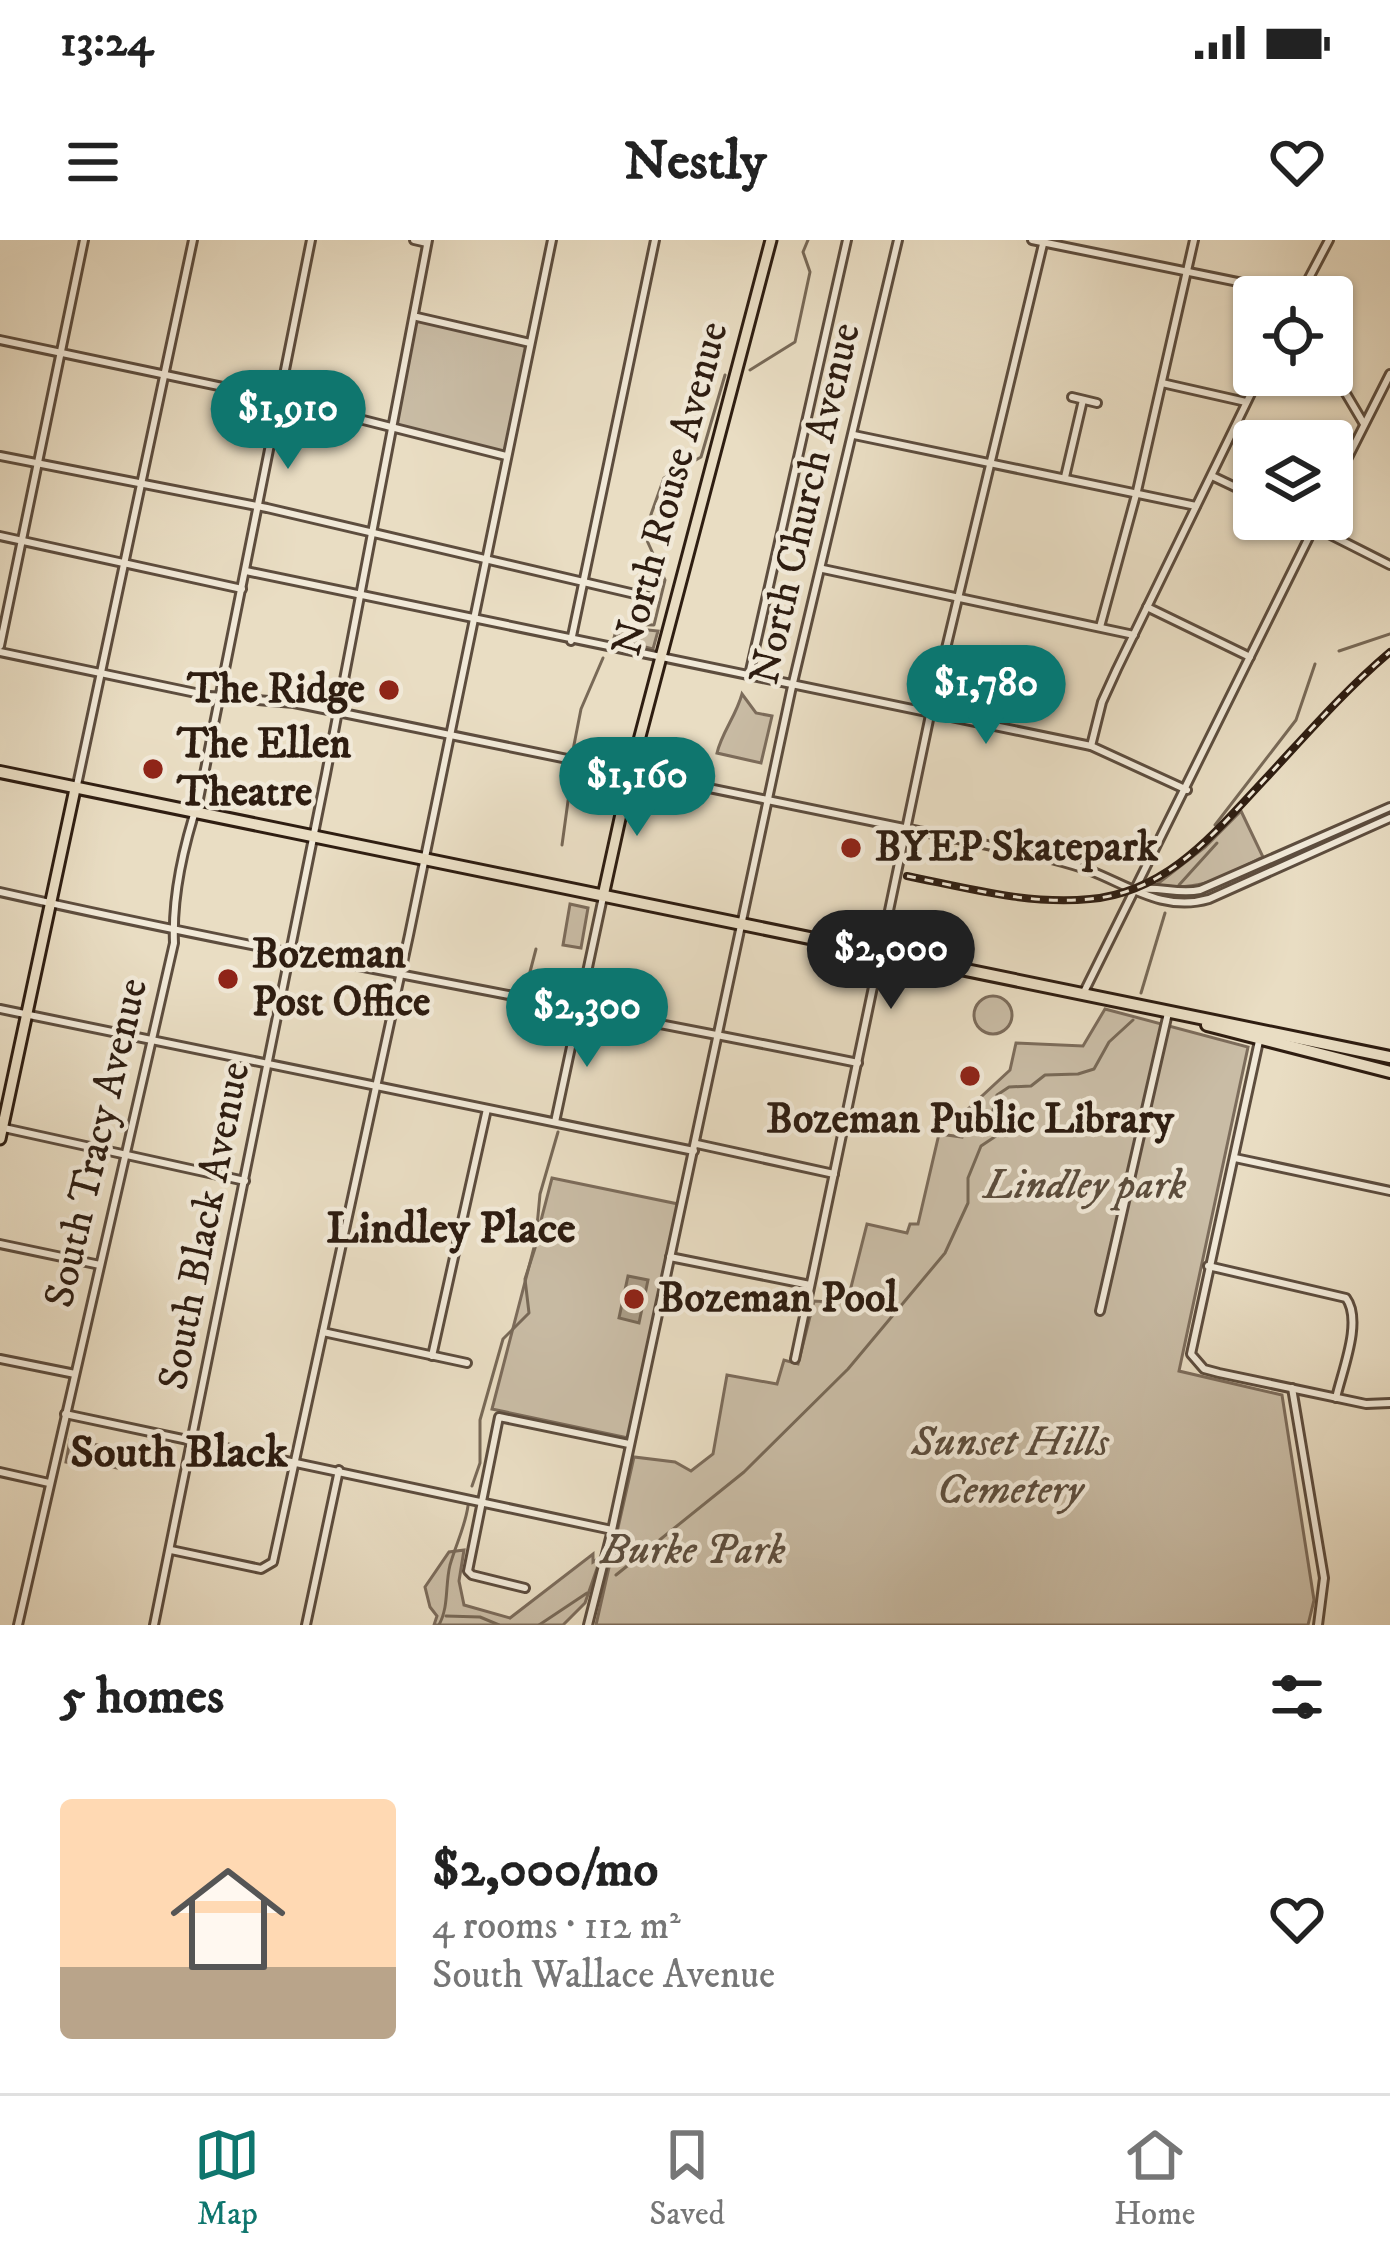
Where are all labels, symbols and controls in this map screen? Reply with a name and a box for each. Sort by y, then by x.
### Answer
text: 13:24 [60,14,153,70]
icon: menu [60,129,126,195]
text: Nestly [624,129,766,196]
icon: heart [1264,129,1330,195]
map controls [1233,276,1353,540]
button: locate [1233,276,1353,396]
street label: North Rouse Avenue [601,316,741,662]
street label: North Church Avenue [739,318,873,690]
pin: $1,910 [190,370,386,472]
text: $1,910 [238,384,338,433]
button: layers [1233,420,1353,540]
pin: $1,780 [888,645,1084,747]
text: $1,780 [934,659,1038,708]
place label: The Ridge [186,664,365,716]
marker: The Ridge [376,677,402,703]
place label: The Ellen Theatre [176,719,351,819]
pin: $1,160 [539,737,735,839]
text: $1,160 [586,751,688,800]
marker: The Ellen Theatre [140,756,166,782]
place label: BYEP Skatepark [875,822,1159,874]
marker: BYEP Skatepark [838,835,864,861]
pin: $2,000 [793,910,989,1012]
text: $2,000 [834,924,948,973]
place label: Bozeman Post Office [252,929,430,1029]
marker: Bozeman Post Office [215,966,241,992]
pin: $2,300 [489,968,685,1070]
street label: South Tracy Avenue [34,973,160,1313]
text: $2,300 [533,982,641,1031]
street label: South Black Avenue [148,1058,262,1394]
marker: Bozeman Public Library [957,1063,983,1089]
place label: Bozeman Public Library [766,1094,1175,1146]
park label: Lindley park [982,1160,1187,1212]
district label: Lindley Place [326,1201,576,1257]
place label: Bozeman Pool [658,1273,899,1325]
marker: Bozeman Pool [621,1286,647,1312]
park label: Sunset Hills Cemetery [910,1417,1110,1517]
district label: South Black [70,1425,288,1481]
park label: Burke Park [598,1525,786,1577]
icon: filters [1264,1664,1330,1730]
text: 5 homes [60,1665,224,1729]
text: $2,000/mo [432,1838,658,1902]
icon: home [156,1847,300,1991]
icon: heart [1264,1886,1330,1952]
text: 4 rooms · 112 m² [432,1902,681,1951]
text: South Wallace Avenue [432,1951,775,2000]
tab: Map [194,2122,260,2235]
tab: Saved [649,2122,725,2235]
tab: Home [1114,2122,1196,2235]

